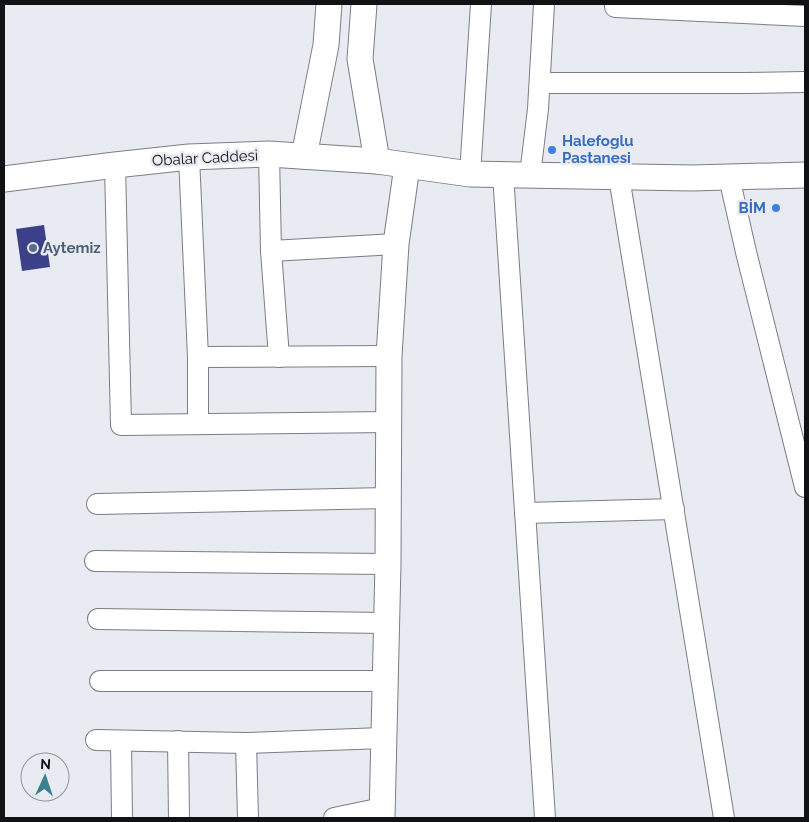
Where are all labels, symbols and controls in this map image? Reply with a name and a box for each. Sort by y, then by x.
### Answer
place label: Halefoglu Pastanesi [562,132,633,167]
marker: Halefoglu Pastanesi [546,144,558,156]
street label: Obalar Caddesi [152,146,258,170]
place label: BİM [739,199,766,217]
marker: BİM [770,202,782,214]
place label: Aytemiz [43,239,101,257]
marker: Aytemiz [27,242,39,254]
north arrow [20,752,70,802]
text: N [40,756,51,772]

